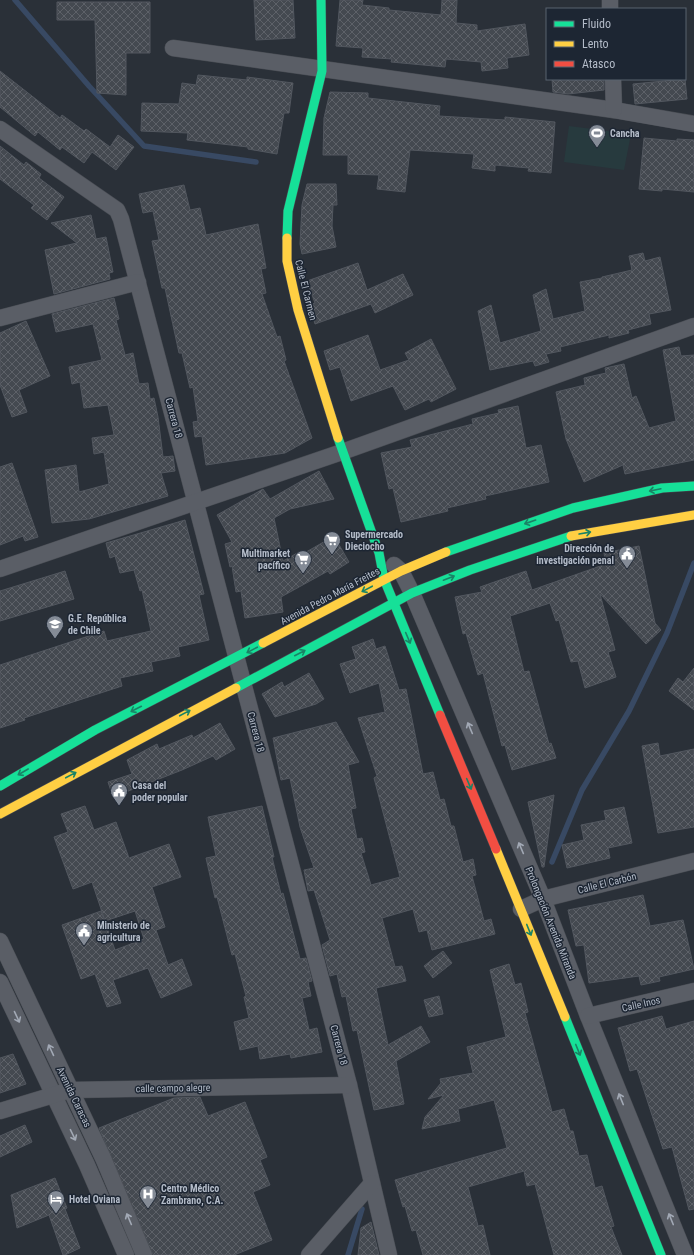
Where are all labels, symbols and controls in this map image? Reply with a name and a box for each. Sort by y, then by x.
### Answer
legend [546,8,686,80]
text: Fluido [582,17,611,31]
text: Lento [582,37,609,51]
text: Atasco [582,57,615,71]
sports icon: Cancha [587,123,607,148]
place label: Cancha [610,128,640,139]
street label: Calle El Carmen [293,259,319,322]
street label: Carrera 18 [163,397,185,439]
one-way arrow [649,486,662,494]
one-way arrow [523,519,536,526]
place label: Supermercado Dieciocho [345,529,403,552]
one-way arrow [578,529,591,537]
supermarket icon: Supermercado Dieciocho [322,530,342,555]
place label: Dirección de investigación penal [536,543,614,566]
public building icon: Dirección de investigación penal [617,544,637,569]
place label: Multimarket pacífico [241,548,290,571]
supermarket icon: Multimarket pacífico [293,549,313,574]
street label: Avenida Pedro María Freites [279,565,382,627]
one-way arrow [442,574,454,582]
one-way arrow [361,585,373,593]
place label: G.E. República de Chile [68,613,127,636]
school or university icon: G.E. República de Chile [45,614,65,639]
one-way arrow [404,632,412,644]
one-way arrow [246,647,258,654]
one-way arrow [294,649,306,656]
one-way arrow [131,706,143,714]
one-way arrow [179,709,191,717]
street label: Carrera 18 [245,711,267,753]
one-way arrow [466,723,473,735]
one-way arrow [17,769,29,777]
one-way arrow [65,771,77,778]
one-way arrow [465,778,473,790]
place label: Casa del poder popular [132,780,188,803]
public building icon: Casa del poder popular [109,781,129,806]
one-way arrow [517,842,524,854]
street label: Prolongación Avenida Miranda [523,865,579,981]
street label: Calle El Carbón [577,870,638,896]
place label: Ministerio de agricultura [97,920,150,943]
public building icon: Ministerio de agricultura [74,921,94,946]
one-way arrow [526,924,534,936]
street label: Calle Inos [621,994,662,1014]
one-way arrow [14,1011,21,1023]
street label: Carrera 18 [328,1024,350,1066]
one-way arrow [47,1044,54,1056]
one-way arrow [575,1044,583,1056]
street label: Avenida Caracas [55,1065,94,1129]
street label: calle campo alegre [136,1082,211,1094]
one-way arrow [617,1093,625,1105]
one-way arrow [70,1128,77,1140]
place label: Centro Médico Zambrano, C.A. [161,1183,223,1207]
hospital icon: Centro Médico Zambrano, C.A. [138,1184,158,1209]
hotel icon: Hotel Oviana [46,1189,66,1214]
place label: Hotel Oviana [69,1194,120,1205]
one-way arrow [666,1213,674,1225]
one-way arrow [125,1214,132,1226]

